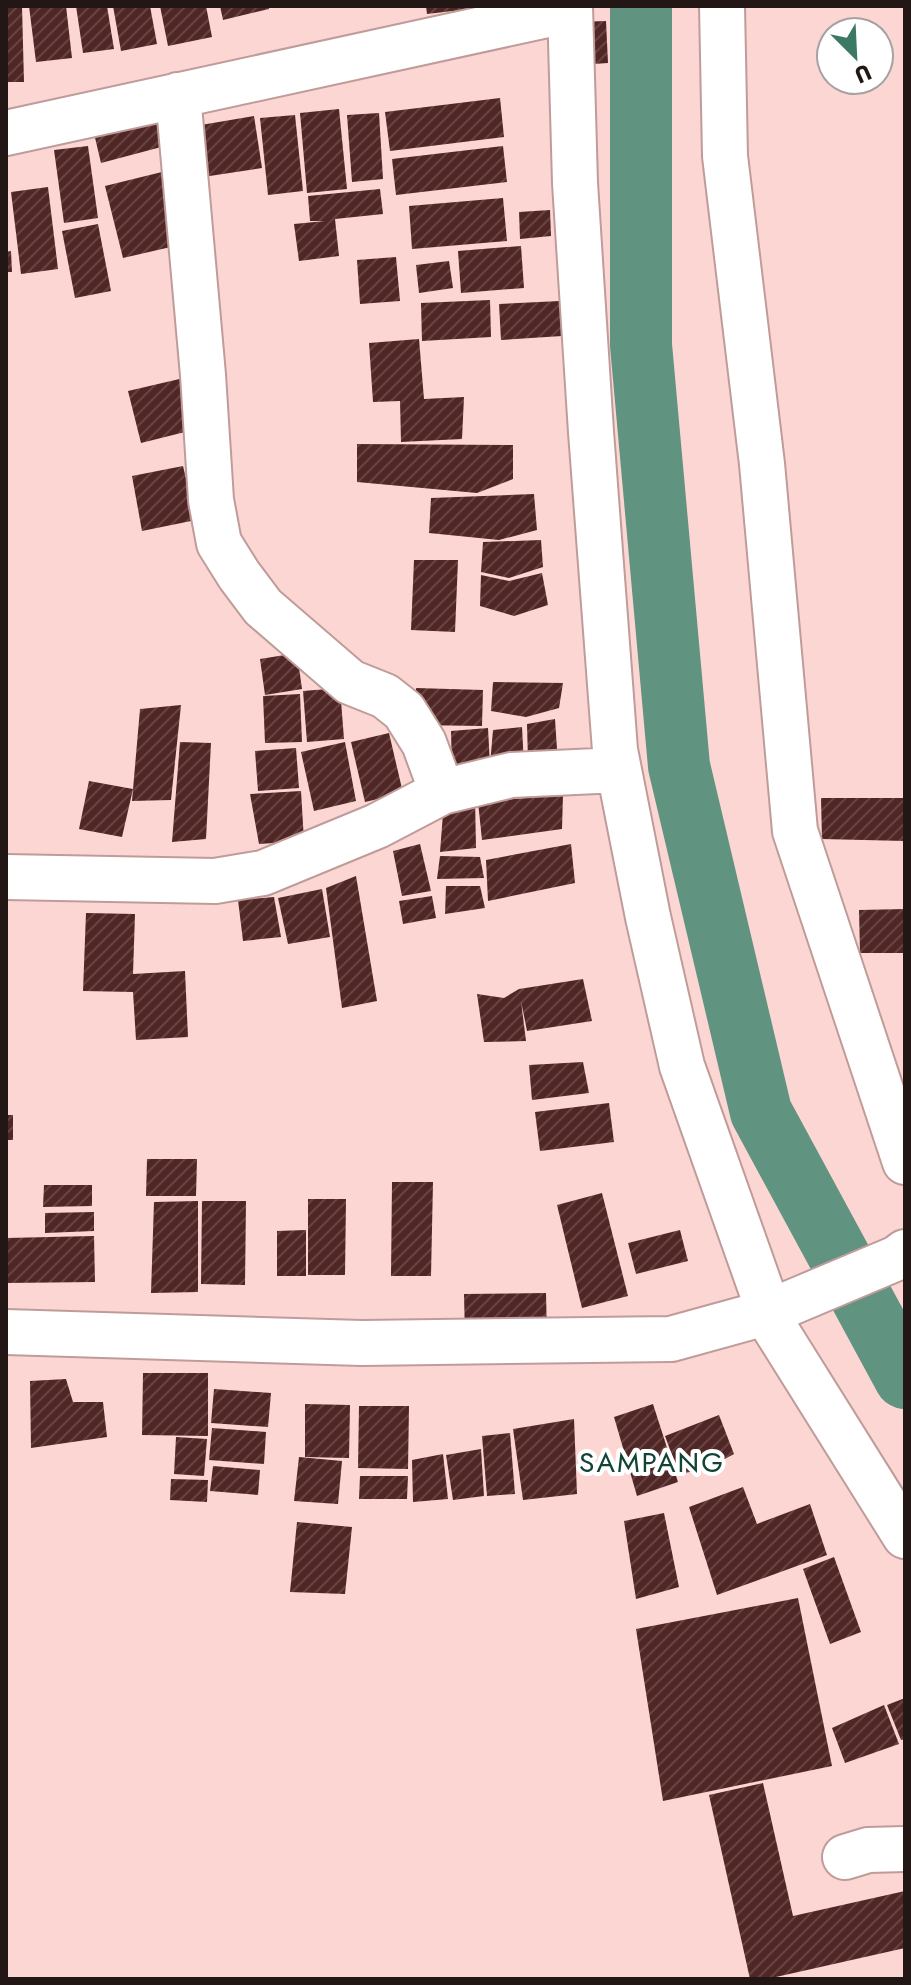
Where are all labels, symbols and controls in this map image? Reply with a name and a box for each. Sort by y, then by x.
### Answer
north arrow [815,16,895,96]
text: U [850,57,877,92]
district label: SAMPANG [579,1442,725,1483]

